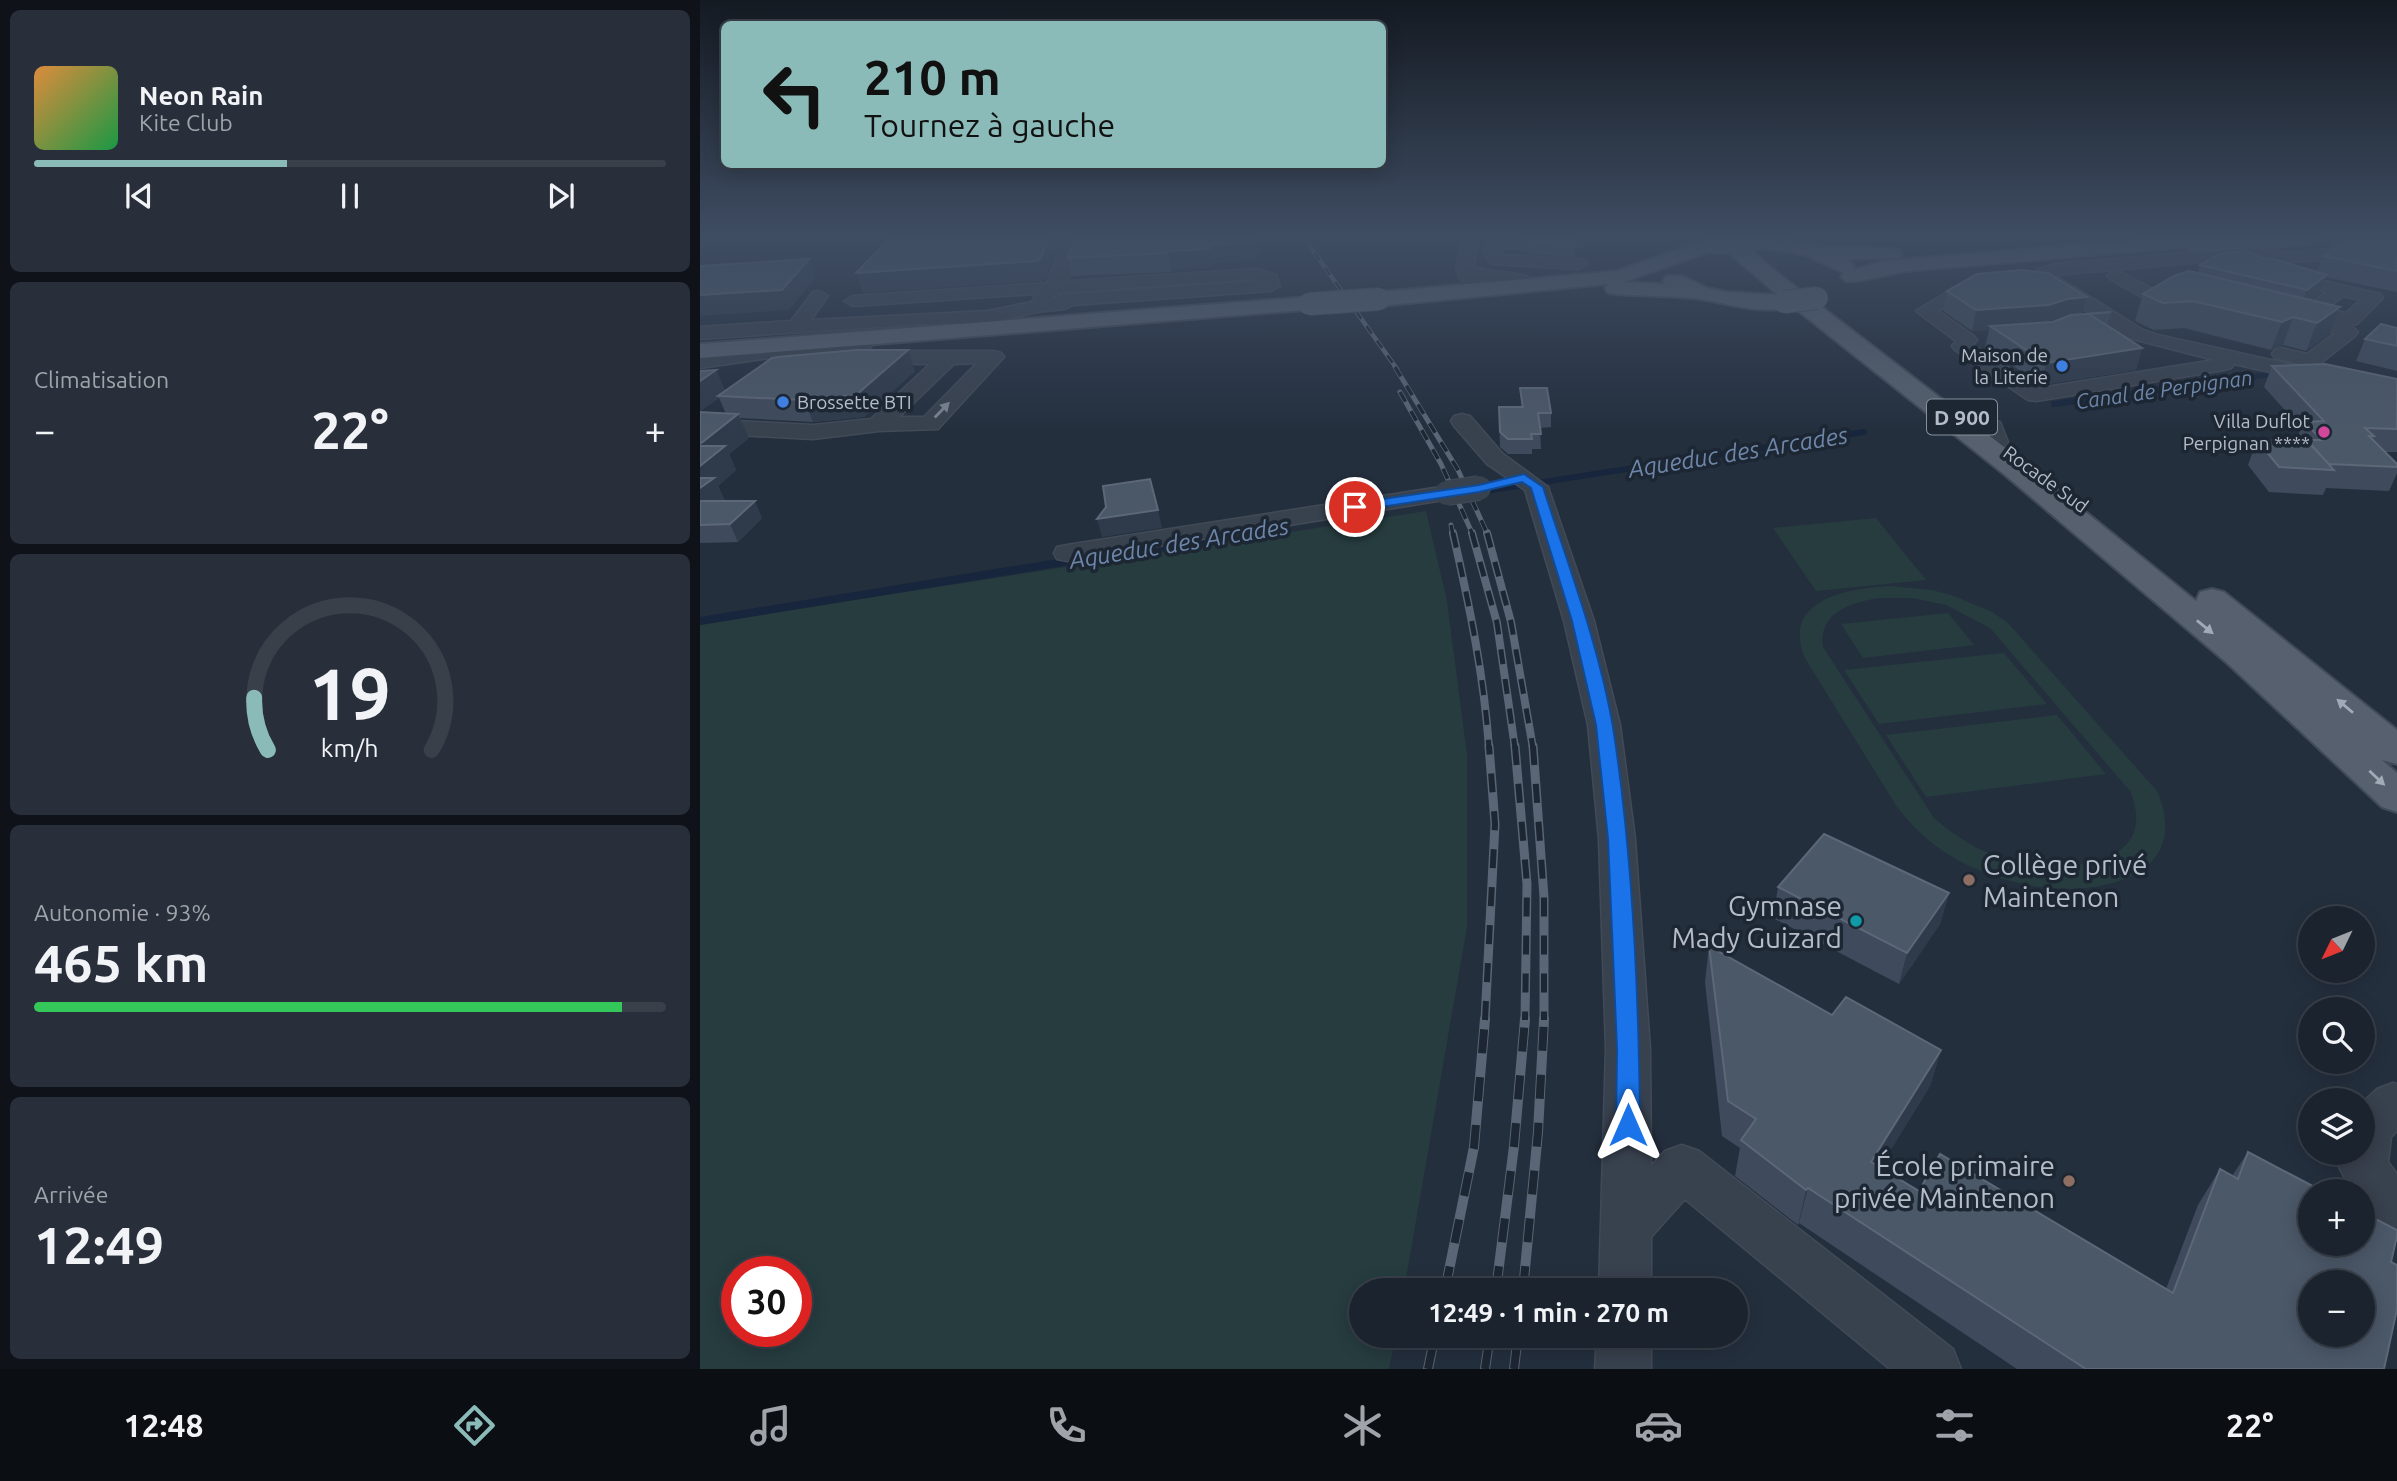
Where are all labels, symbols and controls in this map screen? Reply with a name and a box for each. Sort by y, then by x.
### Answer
icon: left [749,49,840,140]
text: 210 m [864,49,1001,104]
text: Neon Rain [139,81,264,110]
text: Tournez à gauche [864,107,1115,143]
text: Kite Club [139,110,233,135]
icon: previous [120,177,158,215]
icon: pause [331,177,369,215]
icon: next [542,177,580,215]
place label: Maison de la Literie [1961,344,2048,388]
marker: Maison de la Literie [2054,358,2070,374]
water label: Canal de Perpignan [2074,365,2254,413]
text: Climatisation [34,367,169,392]
place label: Brossette BTI [797,391,912,413]
marker: Brossette BTI [775,394,791,410]
road number: D 900 [1927,400,1997,434]
text: 22° [311,401,389,459]
one-way arrow [934,402,951,419]
text: − [34,409,55,451]
text: + [645,409,666,451]
place label: Villa Duflot Perpignan **** [2183,410,2311,454]
water label: Aqueduc des Arcades [1625,421,1850,483]
marker: Villa Duflot Perpignan **** [2316,424,2332,440]
street label: Rocade Sud [1999,441,2093,517]
pin [1325,477,1385,537]
icon: arrive [1336,488,1374,526]
water label: Aqueduc des Arcades [1066,512,1291,574]
one-way arrow [2196,620,2214,635]
text: 19 [309,653,391,735]
one-way arrow [2336,699,2354,714]
text: km/h [321,734,379,762]
one-way arrow [2368,770,2386,786]
place label: Collège privé Maintenon [1983,849,2147,912]
marker: Collège privé Maintenon [1961,872,1977,888]
place label: Gymnase Mady Guizard [1671,890,1842,953]
text: Autonomie · 93% [34,900,211,925]
north arrow [2298,906,2375,984]
map controls [2298,906,2375,1347]
marker: Gymnase Mady Guizard [1848,913,1864,929]
text: 465 km [34,934,208,992]
button: search [2298,997,2375,1074]
position arrow [1591,1088,1665,1162]
button: layers [2298,1088,2375,1165]
place label: École primaire privée Maintenon [1834,1149,2055,1213]
marker: École primaire privée Maintenon [2061,1173,2077,1189]
button: + [2298,1179,2375,1256]
text: Arrivée [34,1182,109,1207]
text: 12:49 [34,1216,164,1274]
speed limit sign: 30 [721,1256,812,1347]
button: − [2298,1270,2375,1347]
text: 12:49 · 1 min · 270 m [1428,1298,1669,1327]
icon: directions [450,1401,499,1450]
icon: music [746,1401,795,1450]
icon: phone [1042,1401,1091,1450]
icon: climate [1338,1401,1387,1450]
icon: car [1634,1401,1683,1450]
icon: filters [1930,1401,1979,1450]
text: 12:48 [123,1407,204,1443]
text: 22° [2226,1407,2274,1443]

